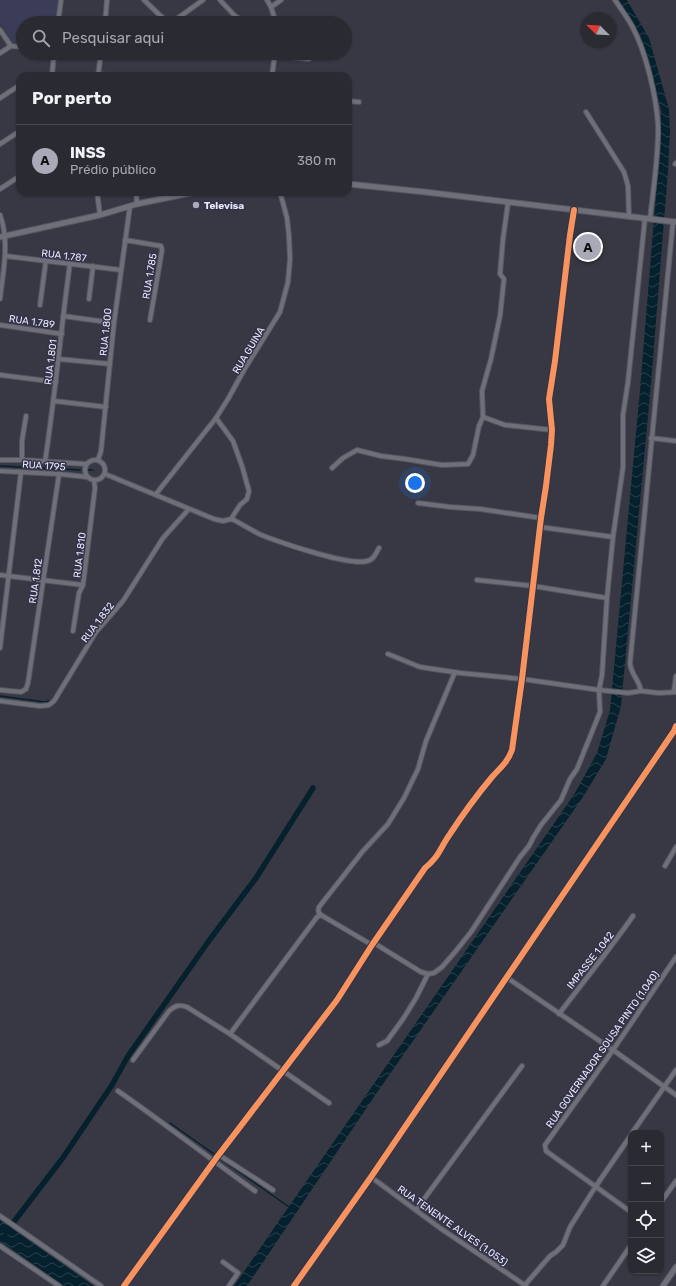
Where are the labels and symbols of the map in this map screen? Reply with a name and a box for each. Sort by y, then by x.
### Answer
north arrow [580,12,616,48]
marker: Televisa [191,200,201,210]
place label: Televisa [204,200,244,212]
pin: A [575,232,601,262]
street label: RUA 1.787 [41,247,87,265]
street label: RUA 1.785 [140,252,160,300]
street label: RUA 1.800 [98,308,114,357]
street label: RUA 1.789 [8,313,56,331]
street label: RUA GUINA [230,325,268,376]
street label: RUA 1.801 [42,339,60,386]
street label: RUA 1795 [22,458,66,474]
your location [405,473,425,493]
street label: RUA 1.810 [71,532,89,579]
street label: RUA 1.812 [27,558,45,605]
street label: RUA 1.832 [79,600,117,645]
street label: IMPASSE 1.042 [565,930,617,992]
street label: RUA GOVERNADOR SOUSA PINTO (1.040) [544,969,662,1130]
street label: RUA TENENTE ALVES (1.053) [395,1183,510,1269]

